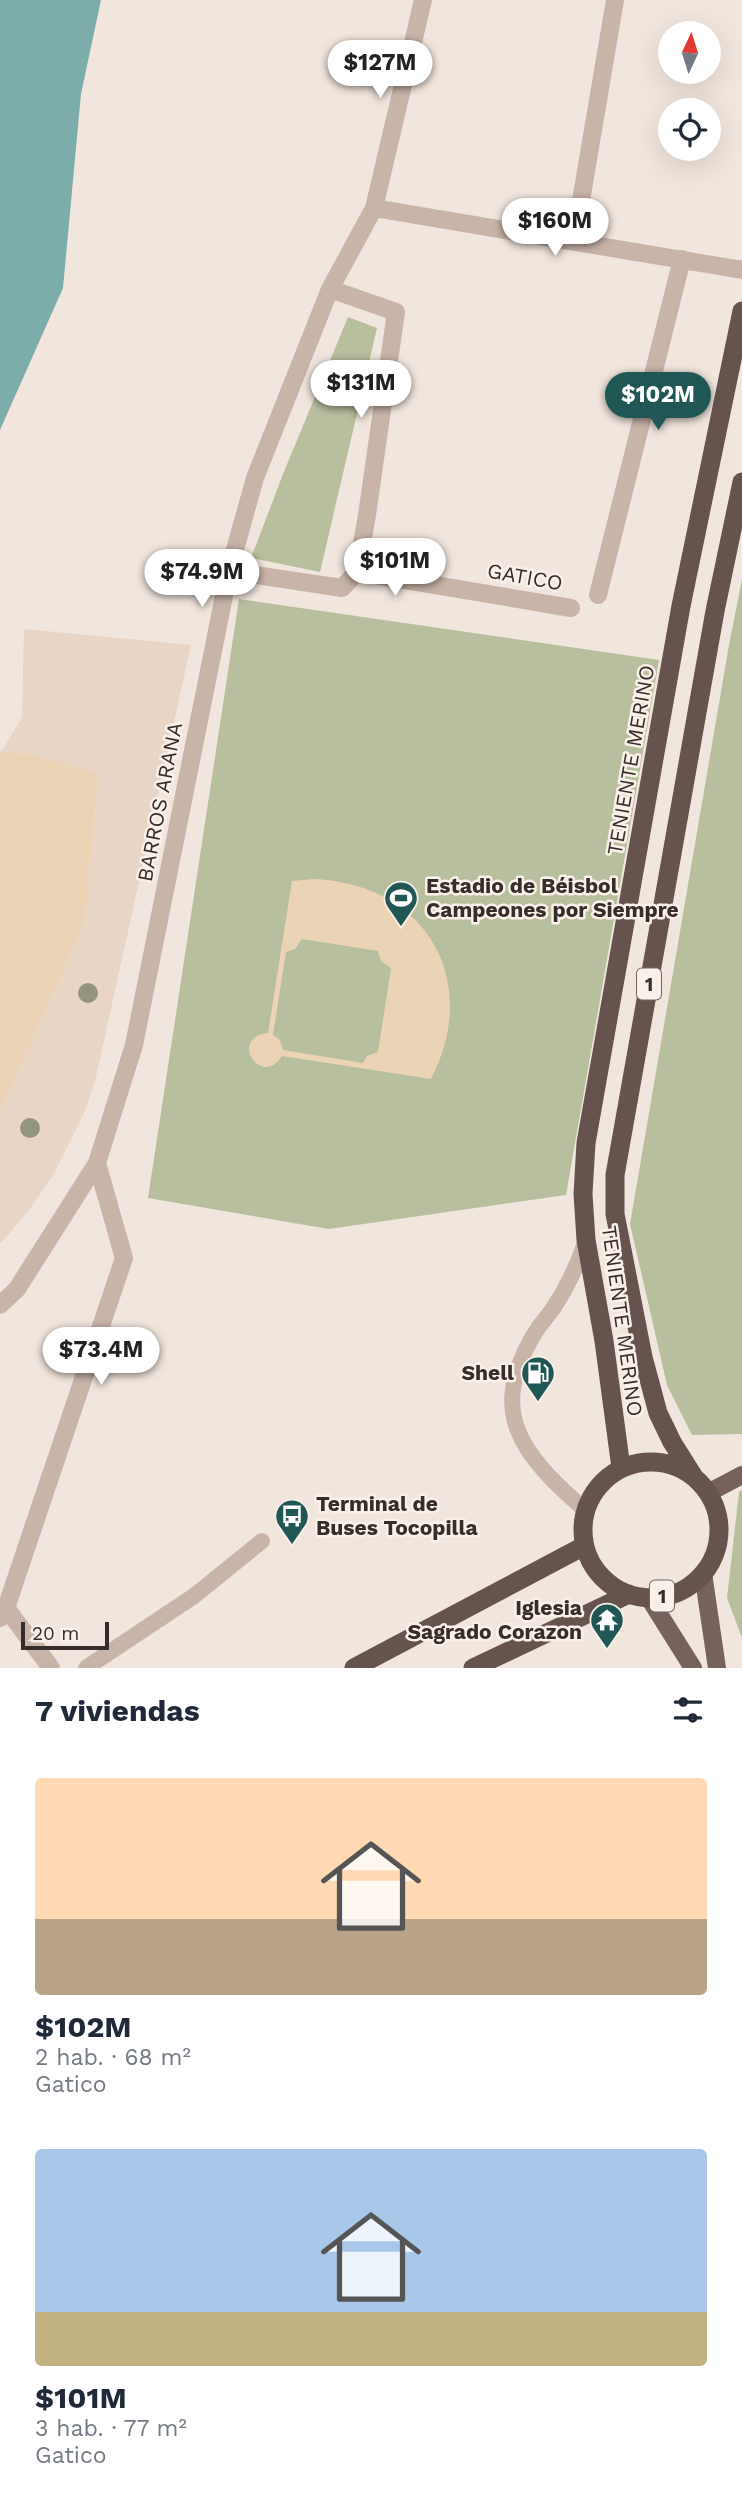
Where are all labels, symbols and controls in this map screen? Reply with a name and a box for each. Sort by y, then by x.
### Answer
north arrow [658,21,721,84]
map controls [658,21,721,161]
pin: $127M [331,41,429,100]
text: $127M [344,49,416,76]
button: locate [658,98,721,161]
pin: $160M [506,198,604,258]
text: $160M [518,207,592,234]
pin: $131M [312,360,410,420]
text: $131M [326,369,396,396]
pin: $102M [609,372,707,432]
text: $102M [621,381,695,408]
pin: $101M [346,538,444,598]
text: $101M [360,547,430,574]
pin: $74.9M [145,550,259,609]
text: $74.9M [160,558,244,585]
street label: GATICO [485,558,565,595]
street label: TENIENTE MERINO [601,663,660,857]
street label: BARROS ARANA [132,720,187,884]
place label: Estadio de Béisbol Campeones por Siempre [426,873,679,922]
sports icon: Estadio de Béisbol Campeones por Siempre [382,879,420,928]
road number: 1 [637,968,661,1000]
street label: TENIENTE MERINO [597,1224,648,1418]
pin: $73.4M [44,1328,158,1387]
text: $73.4M [59,1336,143,1363]
fuel station icon: Shell [519,1354,557,1403]
place label: Shell [462,1360,514,1385]
place label: Terminal de Buses Tocopilla [316,1491,479,1540]
bus stop icon: Terminal de Buses Tocopilla [273,1497,311,1546]
road number: 1 [650,1580,674,1612]
place label: Iglesia Sagrado Corazon [407,1595,583,1644]
temple icon: Iglesia Sagrado Corazon [588,1601,626,1650]
scale bar [21,1619,108,1651]
text: 20 m [32,1622,79,1645]
icon: filters [669,1691,707,1729]
text: 7 viviendas [35,1693,200,1728]
icon: home [308,1823,434,1949]
text: $102M [35,2009,132,2044]
text: 2 hab. · 68 m² [35,2044,191,2071]
text: Gatico [35,2071,107,2098]
icon: home [308,2194,434,2320]
text: $101M [35,2380,127,2415]
text: 3 hab. · 77 m² [35,2415,187,2442]
text: Gatico [35,2442,107,2469]

